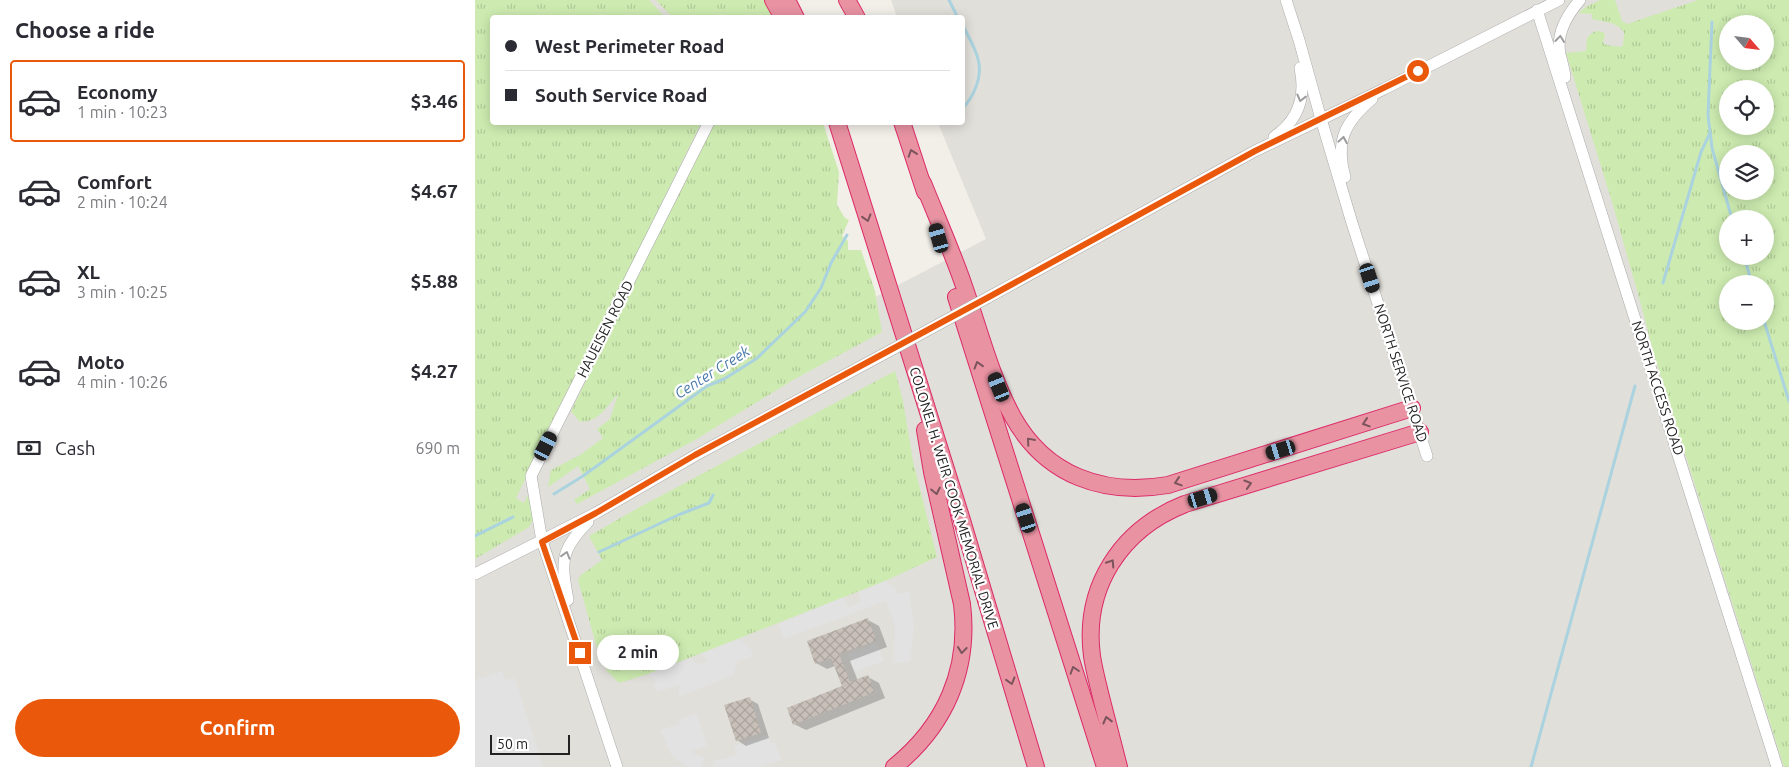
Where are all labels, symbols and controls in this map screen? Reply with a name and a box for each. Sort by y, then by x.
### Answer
north arrow [1719,15,1774,70]
map controls [1719,15,1774,330]
text: Choose a ride [15,17,155,42]
one-way arrow [1555,34,1565,43]
text: West Perimeter Road [535,35,724,57]
route start [1407,60,1429,82]
icon: car [17,79,62,124]
button: locate [1719,80,1774,135]
text: Economy [77,81,158,103]
text: South Service Road [535,84,707,106]
text: $3.46 [410,90,458,112]
one-way arrow [1296,94,1306,102]
text: 1 min · 10:23 [77,103,168,121]
one-way arrow [1337,136,1348,145]
button: layers [1719,145,1774,200]
one-way arrow [908,149,918,158]
icon: car [17,169,62,214]
text: Comfort [77,171,152,193]
text: $4.67 [410,180,458,202]
text: 2 min · 10:24 [77,193,168,211]
button: + [1719,210,1774,265]
one-way arrow [861,214,871,222]
car [927,222,950,254]
icon: car [17,259,62,304]
text: XL [77,261,100,283]
car [1358,261,1381,295]
text: $5.88 [410,270,458,292]
button: − [1719,275,1774,330]
street label: HAUEISEN ROAD [574,278,636,380]
text: 3 min · 10:25 [77,283,168,301]
street label: NORTH SERVICE ROAD [1371,302,1431,444]
street label: NORTH ACCESS ROAD [1629,319,1687,457]
water label: Center Creek [671,342,753,402]
icon: car [17,349,62,394]
text: Moto [77,351,125,373]
text: $4.27 [410,360,458,382]
one-way arrow [973,362,983,370]
street label: COLONEL H. WEIR COOK MEMORIAL DRIVE [906,365,1002,631]
car [986,370,1011,404]
text: 4 min · 10:26 [77,373,168,391]
one-way arrow [1362,417,1371,427]
car [532,429,559,463]
icon: cash [15,434,43,462]
text: Cash [55,437,96,459]
one-way arrow [1027,438,1036,447]
car [1264,438,1297,462]
text: 690 m [415,439,460,457]
one-way arrow [1174,477,1182,487]
one-way arrow [1244,480,1252,490]
one-way arrow [930,486,941,495]
car [1186,486,1219,510]
car [1014,501,1037,535]
one-way arrow [560,552,570,560]
one-way arrow [1105,559,1115,568]
callout: 2 min [597,636,680,670]
route end [569,642,591,664]
text: 2 min [618,643,658,661]
one-way arrow [957,646,968,654]
one-way arrow [1070,667,1080,675]
one-way arrow [1005,676,1015,685]
button: Confirm [15,699,460,757]
one-way arrow [1102,715,1113,724]
scale bar [490,732,570,755]
text: 50 m [497,736,528,752]

